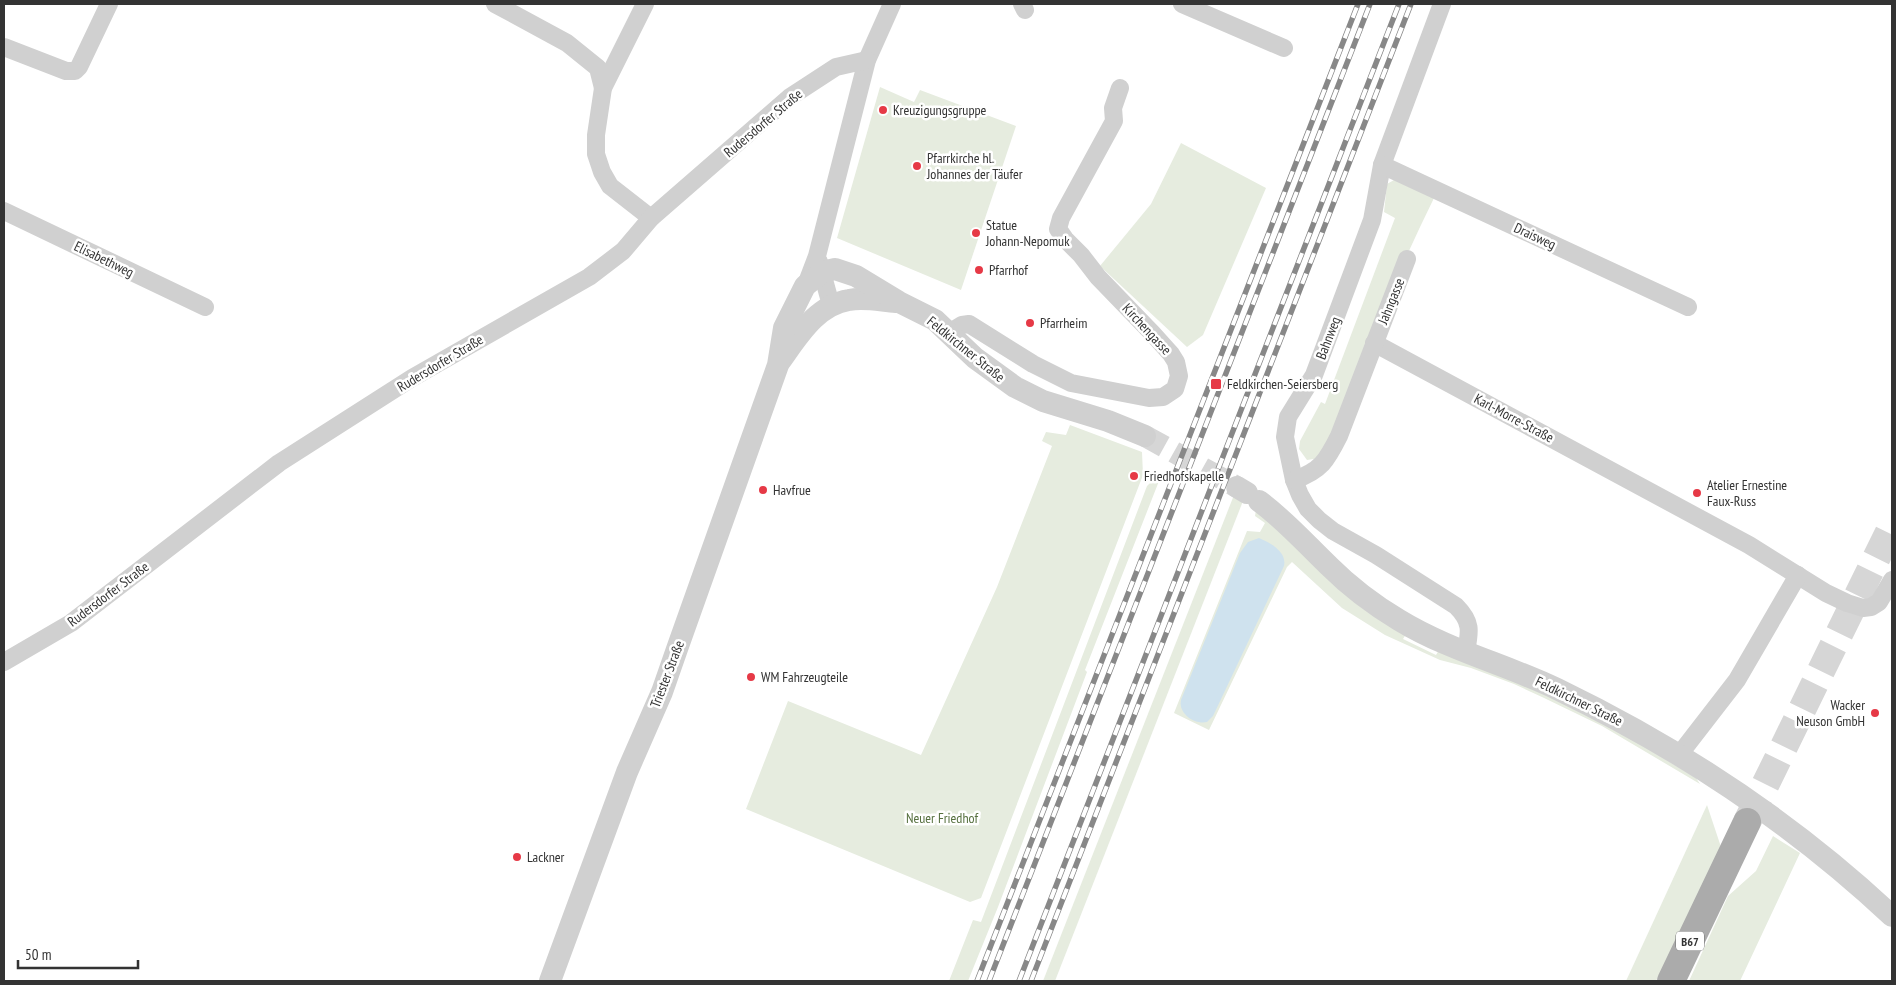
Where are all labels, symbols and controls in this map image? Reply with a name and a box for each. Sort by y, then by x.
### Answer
street label: Rudersdorfer Straße [720,85,806,161]
place label: Kreuzigungsgruppe [893,101,987,119]
marker: Kreuzigungsgruppe [877,104,889,116]
place label: Pfarrkirche hl. Johannes der Täufer [926,149,1023,183]
marker: Pfarrkirche hl. Johannes der Täufer [911,160,923,172]
place label: Statue Johann-Nepomuk [985,216,1070,250]
street label: Draisweg [1511,218,1559,254]
marker: Statue Johann-Nepomuk [970,227,982,239]
street label: Elisabethweg [71,237,137,281]
place label: Pfarrhof [989,261,1028,279]
marker: Pfarrhof [973,264,985,276]
street label: Jahngasse [1373,275,1408,328]
street label: Kirchengasse [1119,300,1175,359]
street label: Feldkirchner Straße [923,312,1009,386]
place label: Pfarrheim [1040,314,1087,332]
street label: Bahnweg [1312,314,1344,362]
marker: Pfarrheim [1024,317,1036,329]
street label: Rudersdorfer Straße [394,330,486,396]
place label: Feldkirchen-Seiersberg [1227,375,1338,393]
marker: Feldkirchen-Seiersberg [1209,377,1223,391]
street label: Karl-Morre-Straße [1471,389,1557,447]
place label: Friedhofskapelle [1144,467,1224,485]
marker: Friedhofskapelle [1128,470,1140,482]
place label: Atelier Ernestine Faux-Russ [1707,476,1787,510]
place label: Havfrue [773,481,811,499]
marker: Havfrue [757,484,769,496]
marker: Atelier Ernestine Faux-Russ [1691,487,1703,499]
street label: Rudersdorfer Straße [64,557,152,630]
street label: Triester Straße [646,638,688,710]
place label: WM Fahrzeugteile [761,668,848,686]
marker: WM Fahrzeugteile [745,671,757,683]
street label: Feldkirchner Straße [1532,672,1626,730]
place label: Wacker Neuson GmbH [1796,696,1865,730]
marker: Wacker Neuson GmbH [1869,707,1881,719]
park label: Neuer Friedhof [906,809,978,827]
place label: Lackner [527,848,565,866]
marker: Lackner [511,851,523,863]
road number: B67 [1676,931,1704,950]
scale bar [18,938,138,970]
text: 50 m [25,945,51,964]

